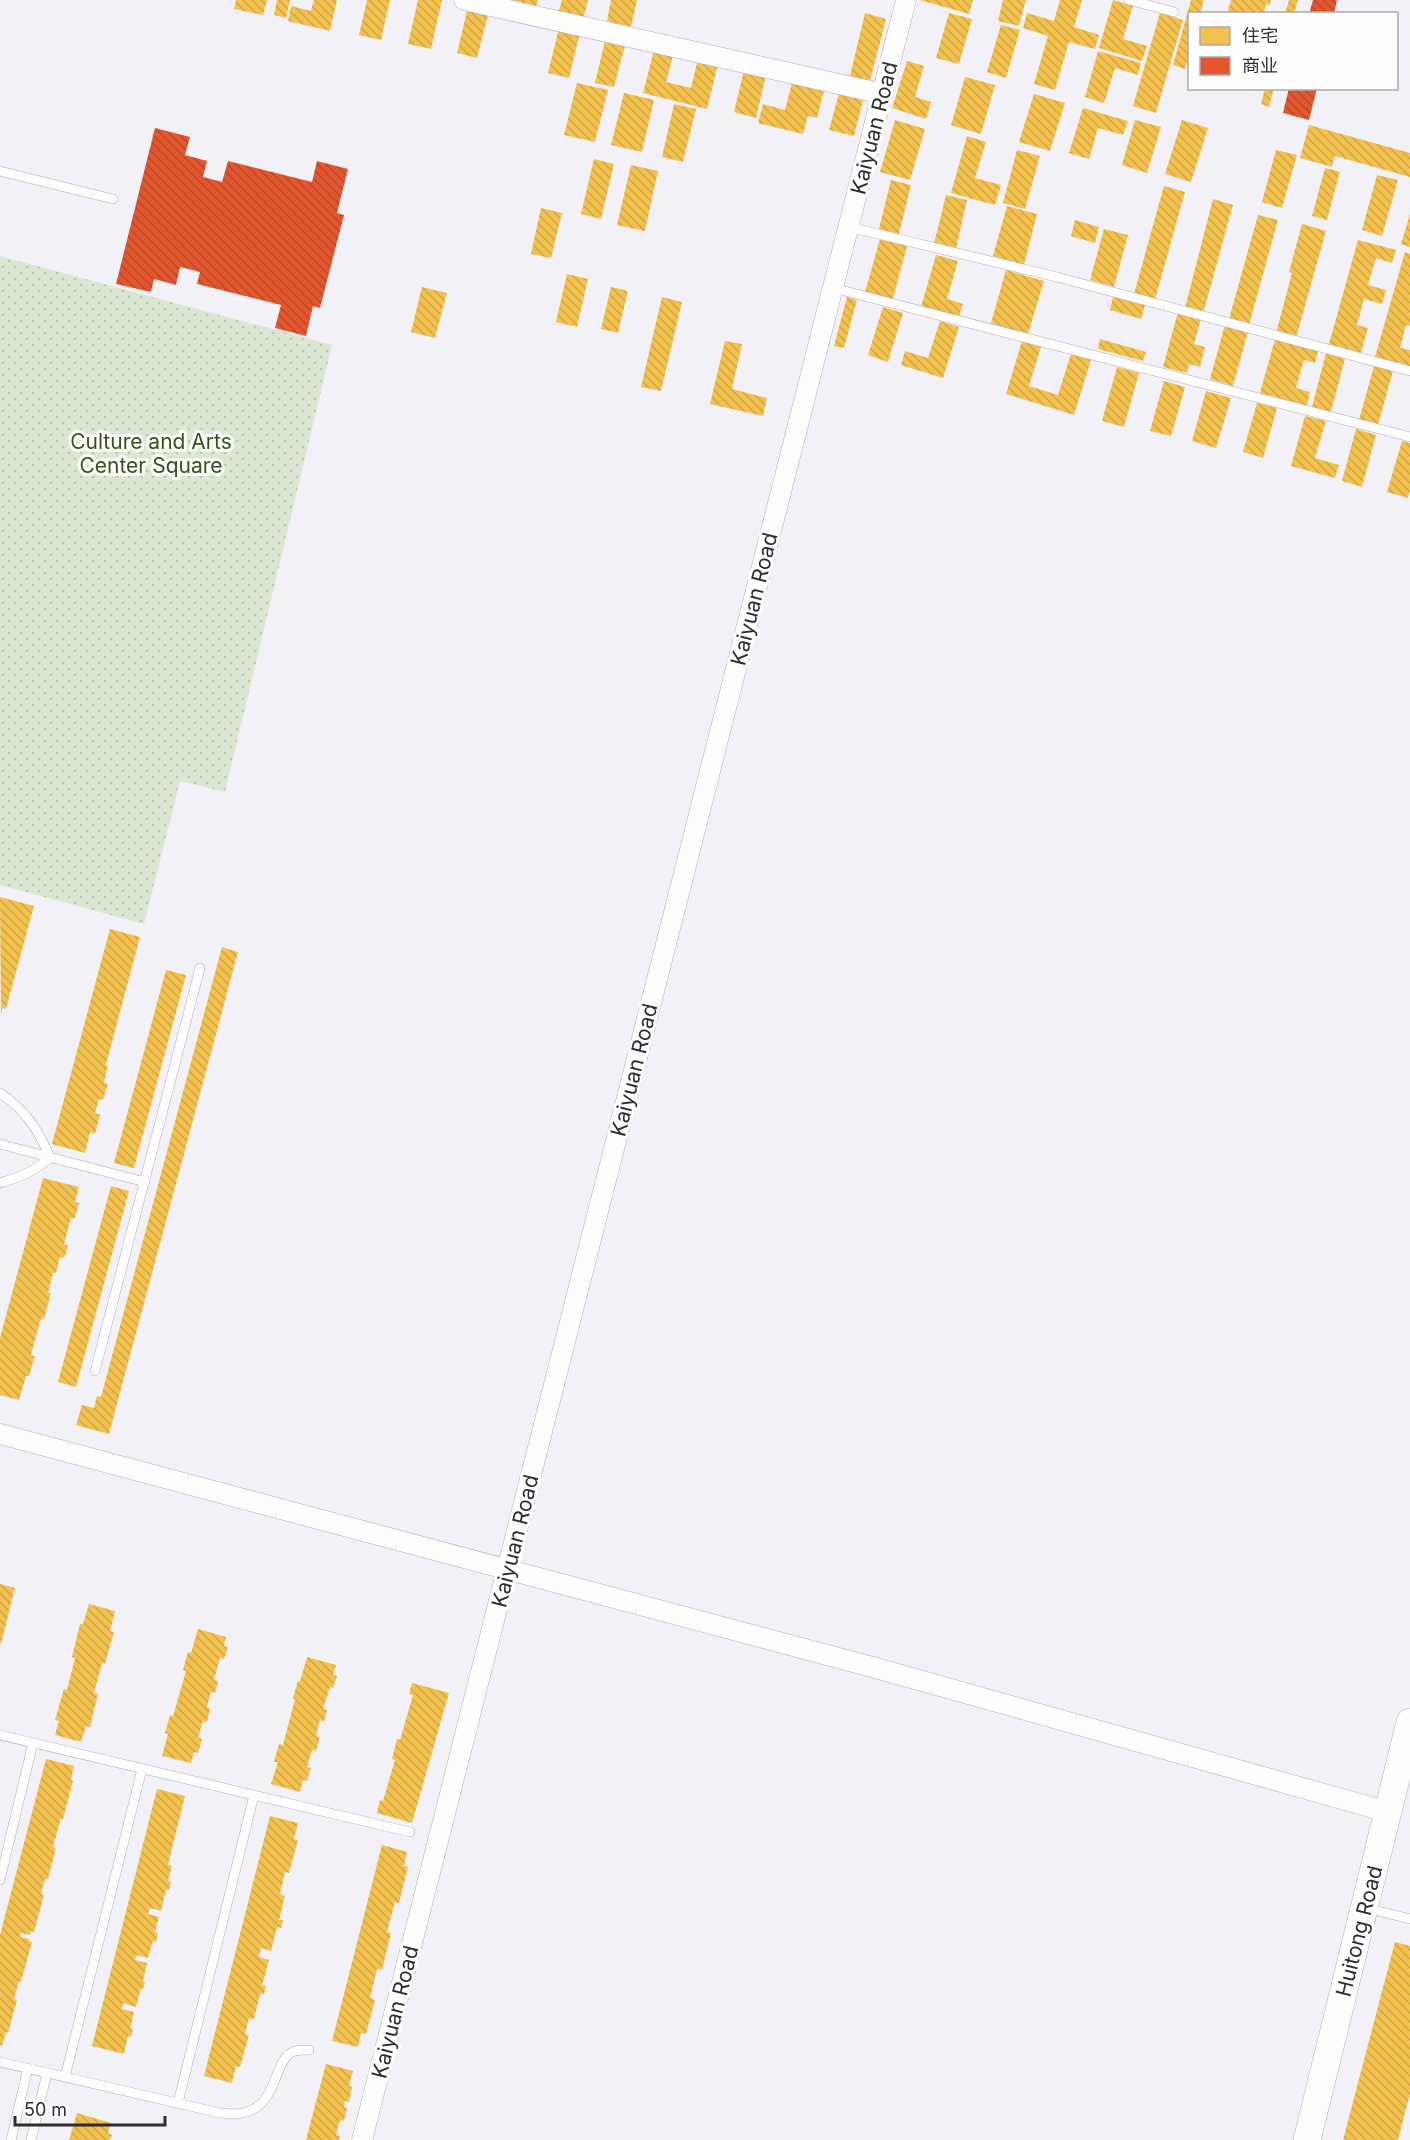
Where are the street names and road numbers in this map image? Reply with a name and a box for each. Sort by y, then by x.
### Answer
street label: Kaiyuan Road [845,59,903,197]
street label: Kaiyuan Road [725,530,783,668]
street label: Kaiyuan Road [605,1001,663,1139]
street label: Kaiyuan Road [486,1472,544,1610]
street label: Huitong Road [1331,1863,1387,1999]
street label: Kaiyuan Road [366,1943,424,2081]

